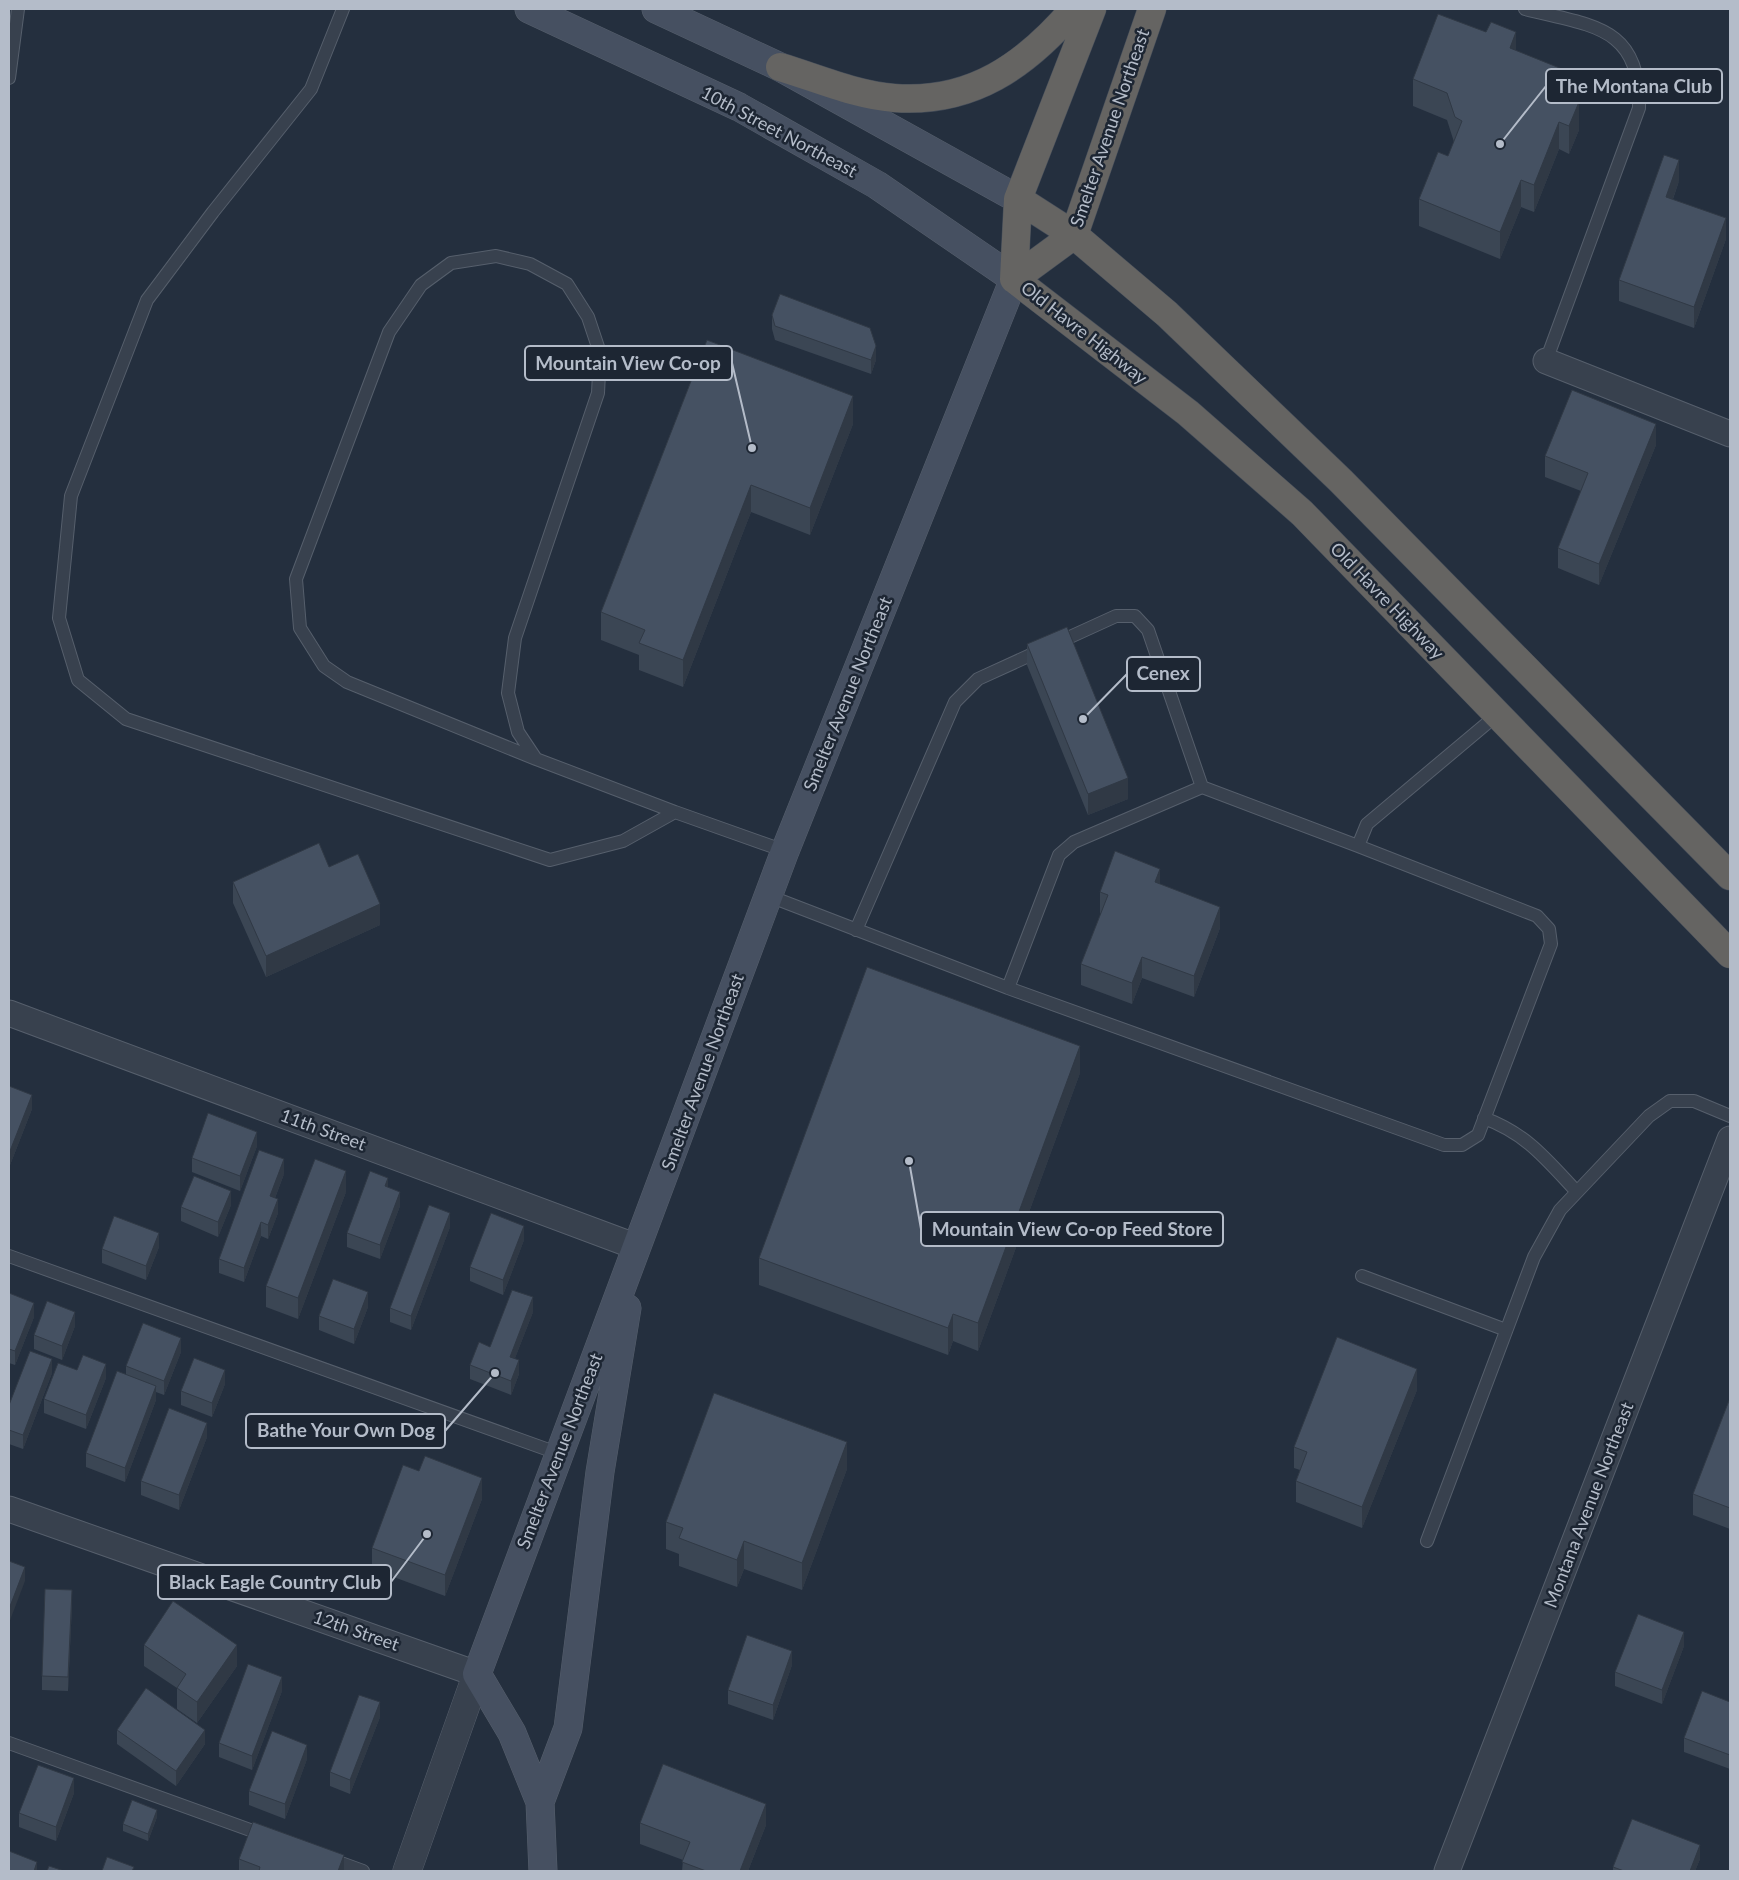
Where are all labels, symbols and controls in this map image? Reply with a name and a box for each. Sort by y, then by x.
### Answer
street label: Smelter Avenue Northeast [1065,25,1153,230]
callout: The Montana Club [1546,69,1722,103]
text: The Montana Club [1556,74,1712,97]
street label: 10th Street Northeast [698,81,862,182]
street label: Old Havre Highway [1017,276,1153,389]
callout: Mountain View Co-op [525,346,732,380]
text: Mountain View Co-op [535,351,721,374]
street label: Old Havre Highway [1326,537,1450,664]
street label: Smelter Avenue Northeast [798,593,896,794]
callout: Cenex [1127,657,1200,691]
text: Cenex [1136,661,1190,684]
street label: Smelter Avenue Northeast [656,970,748,1173]
street label: 11th Street [278,1103,370,1155]
callout: Mountain View Co-op Feed Store [921,1212,1223,1246]
text: Mountain View Co-op Feed Store [932,1217,1212,1240]
street label: Smelter Avenue Northeast [512,1349,607,1552]
street label: Montana Avenue Northeast [1539,1398,1638,1611]
callout: Bathe Your Own Dog [246,1414,445,1448]
text: Bathe Your Own Dog [257,1418,435,1441]
callout: Black Eagle Country Club [158,1565,391,1599]
text: Black Eagle Country Club [169,1570,381,1593]
street label: 12th Street [310,1605,403,1655]

